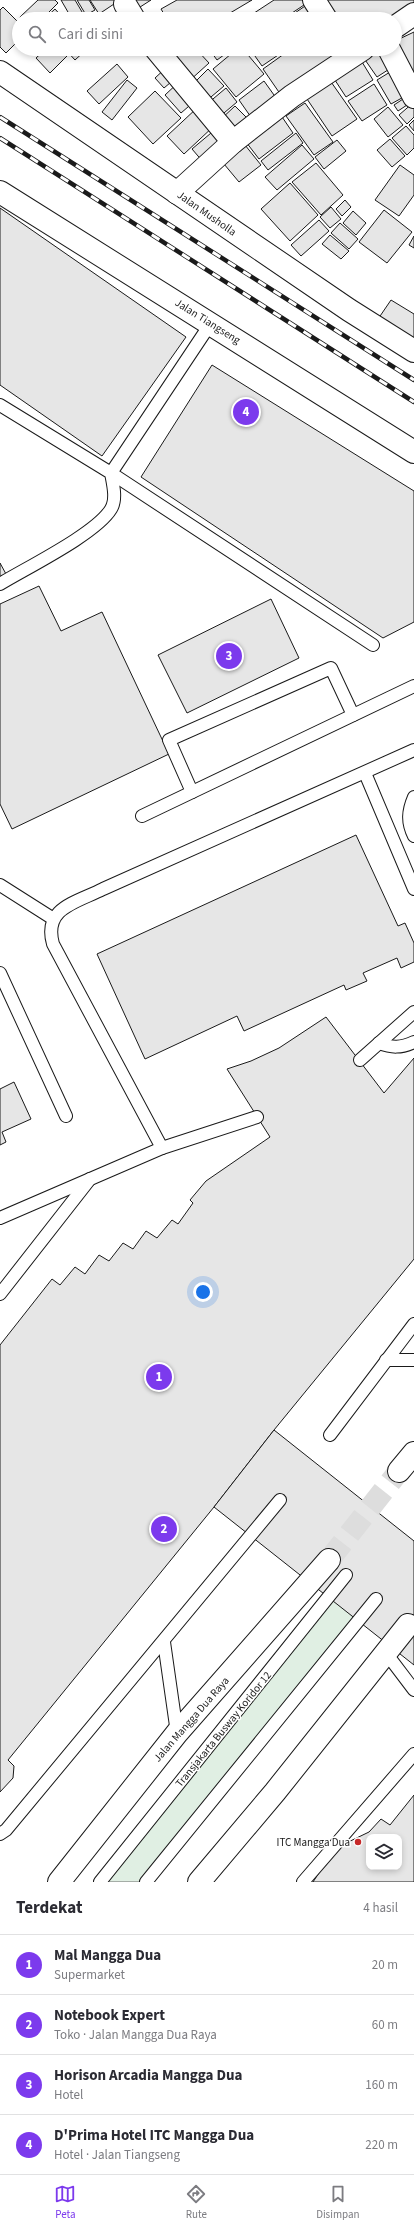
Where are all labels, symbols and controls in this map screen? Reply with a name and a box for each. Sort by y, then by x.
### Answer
search box [12,12,402,56]
icon: search [26,23,48,45]
text: Cari di sini [58,24,123,45]
street label: Jalan Musholla [174,187,239,239]
street label: Jalan Tiangseng [172,295,244,348]
pin: 4 [233,397,259,427]
pin: 3 [216,641,242,671]
your location [193,1282,213,1302]
pin: 1 [146,1362,172,1392]
pin: 2 [151,1514,177,1544]
street label: Transjakarta Busway Koridor 12 [172,1668,275,1790]
street label: Jalan Mangga Dua Raya [150,1674,233,1765]
map controls [366,1834,402,1870]
button: layers [366,1834,402,1870]
place label: ITC Mangga Dua [276,1835,350,1850]
marker: ITC Mangga Dua [353,1837,363,1847]
text: Terdekat [16,1896,82,1920]
text: 4 hasil [363,1899,398,1917]
text: Mal Mangga Dua [54,1945,161,1966]
text: 1 [26,1956,32,1974]
text: 20 m [372,1956,398,1974]
text: Supermarket [54,1966,125,1984]
text: Notebook Expert [54,2005,165,2026]
text: 2 [26,2016,32,2034]
text: 60 m [372,2016,398,2034]
text: Toko · Jalan Mangga Dua Raya [54,2026,217,2044]
text: Horison Arcadia Mangga Dua [54,2065,242,2086]
text: 3 [26,2076,32,2094]
text: 160 m [365,2076,398,2094]
text: Hotel [54,2086,83,2104]
text: D'Prima Hotel ITC Mangga Dua [54,2125,254,2146]
text: 4 [26,2136,32,2154]
text: 220 m [365,2136,398,2154]
text: Hotel · Jalan Tiangseng [54,2146,180,2164]
tab: Peta [54,2183,76,2222]
tab: Rute [185,2183,207,2222]
tab: Disimpan [316,2183,360,2222]

